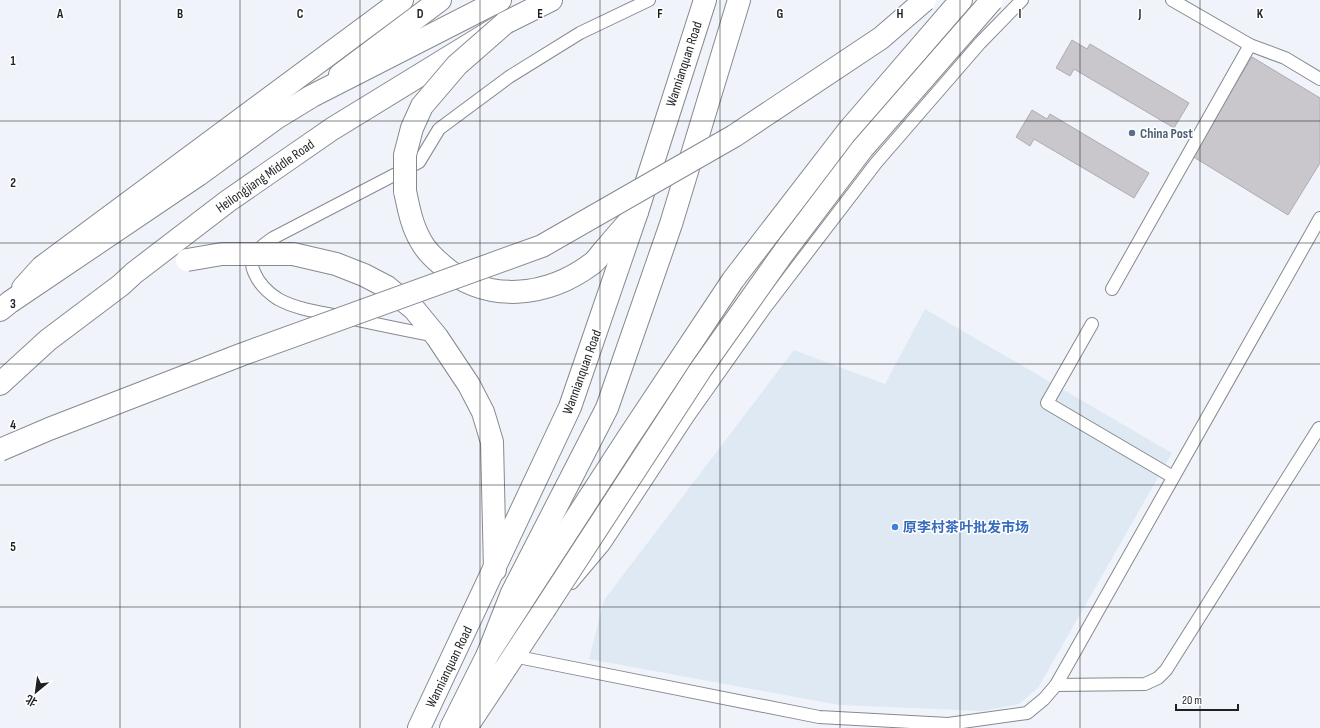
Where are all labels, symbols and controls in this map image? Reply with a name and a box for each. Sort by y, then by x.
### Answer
text: A [56,6,64,22]
text: B [177,6,183,22]
text: C [297,6,304,22]
text: D [417,6,424,22]
text: E [537,6,543,22]
text: F [657,6,663,22]
text: G [777,6,784,22]
text: H [897,6,904,22]
text: I [1019,6,1022,22]
text: J [1138,6,1142,22]
text: K [1257,6,1264,22]
street label: Wannianquan Road [662,19,706,109]
text: 1 [10,53,16,69]
place label: China Post [1140,125,1193,142]
marker: China Post [1127,128,1137,138]
street label: Heilongjiang Middle Road [212,136,318,216]
text: 2 [10,175,16,191]
text: 3 [10,296,16,312]
street label: Wannianquan Road [559,327,605,417]
text: 4 [10,417,16,433]
place label: 原李村茶叶批发市场 [903,519,1029,536]
marker: 原李村茶叶批发市场 [890,522,900,532]
text: 5 [10,539,16,555]
street label: Wannianquan Road [422,623,476,711]
north arrow [16,672,56,712]
scale bar [1176,686,1238,712]
text: 北 [23,692,39,709]
text: 20 m [1182,693,1202,708]

